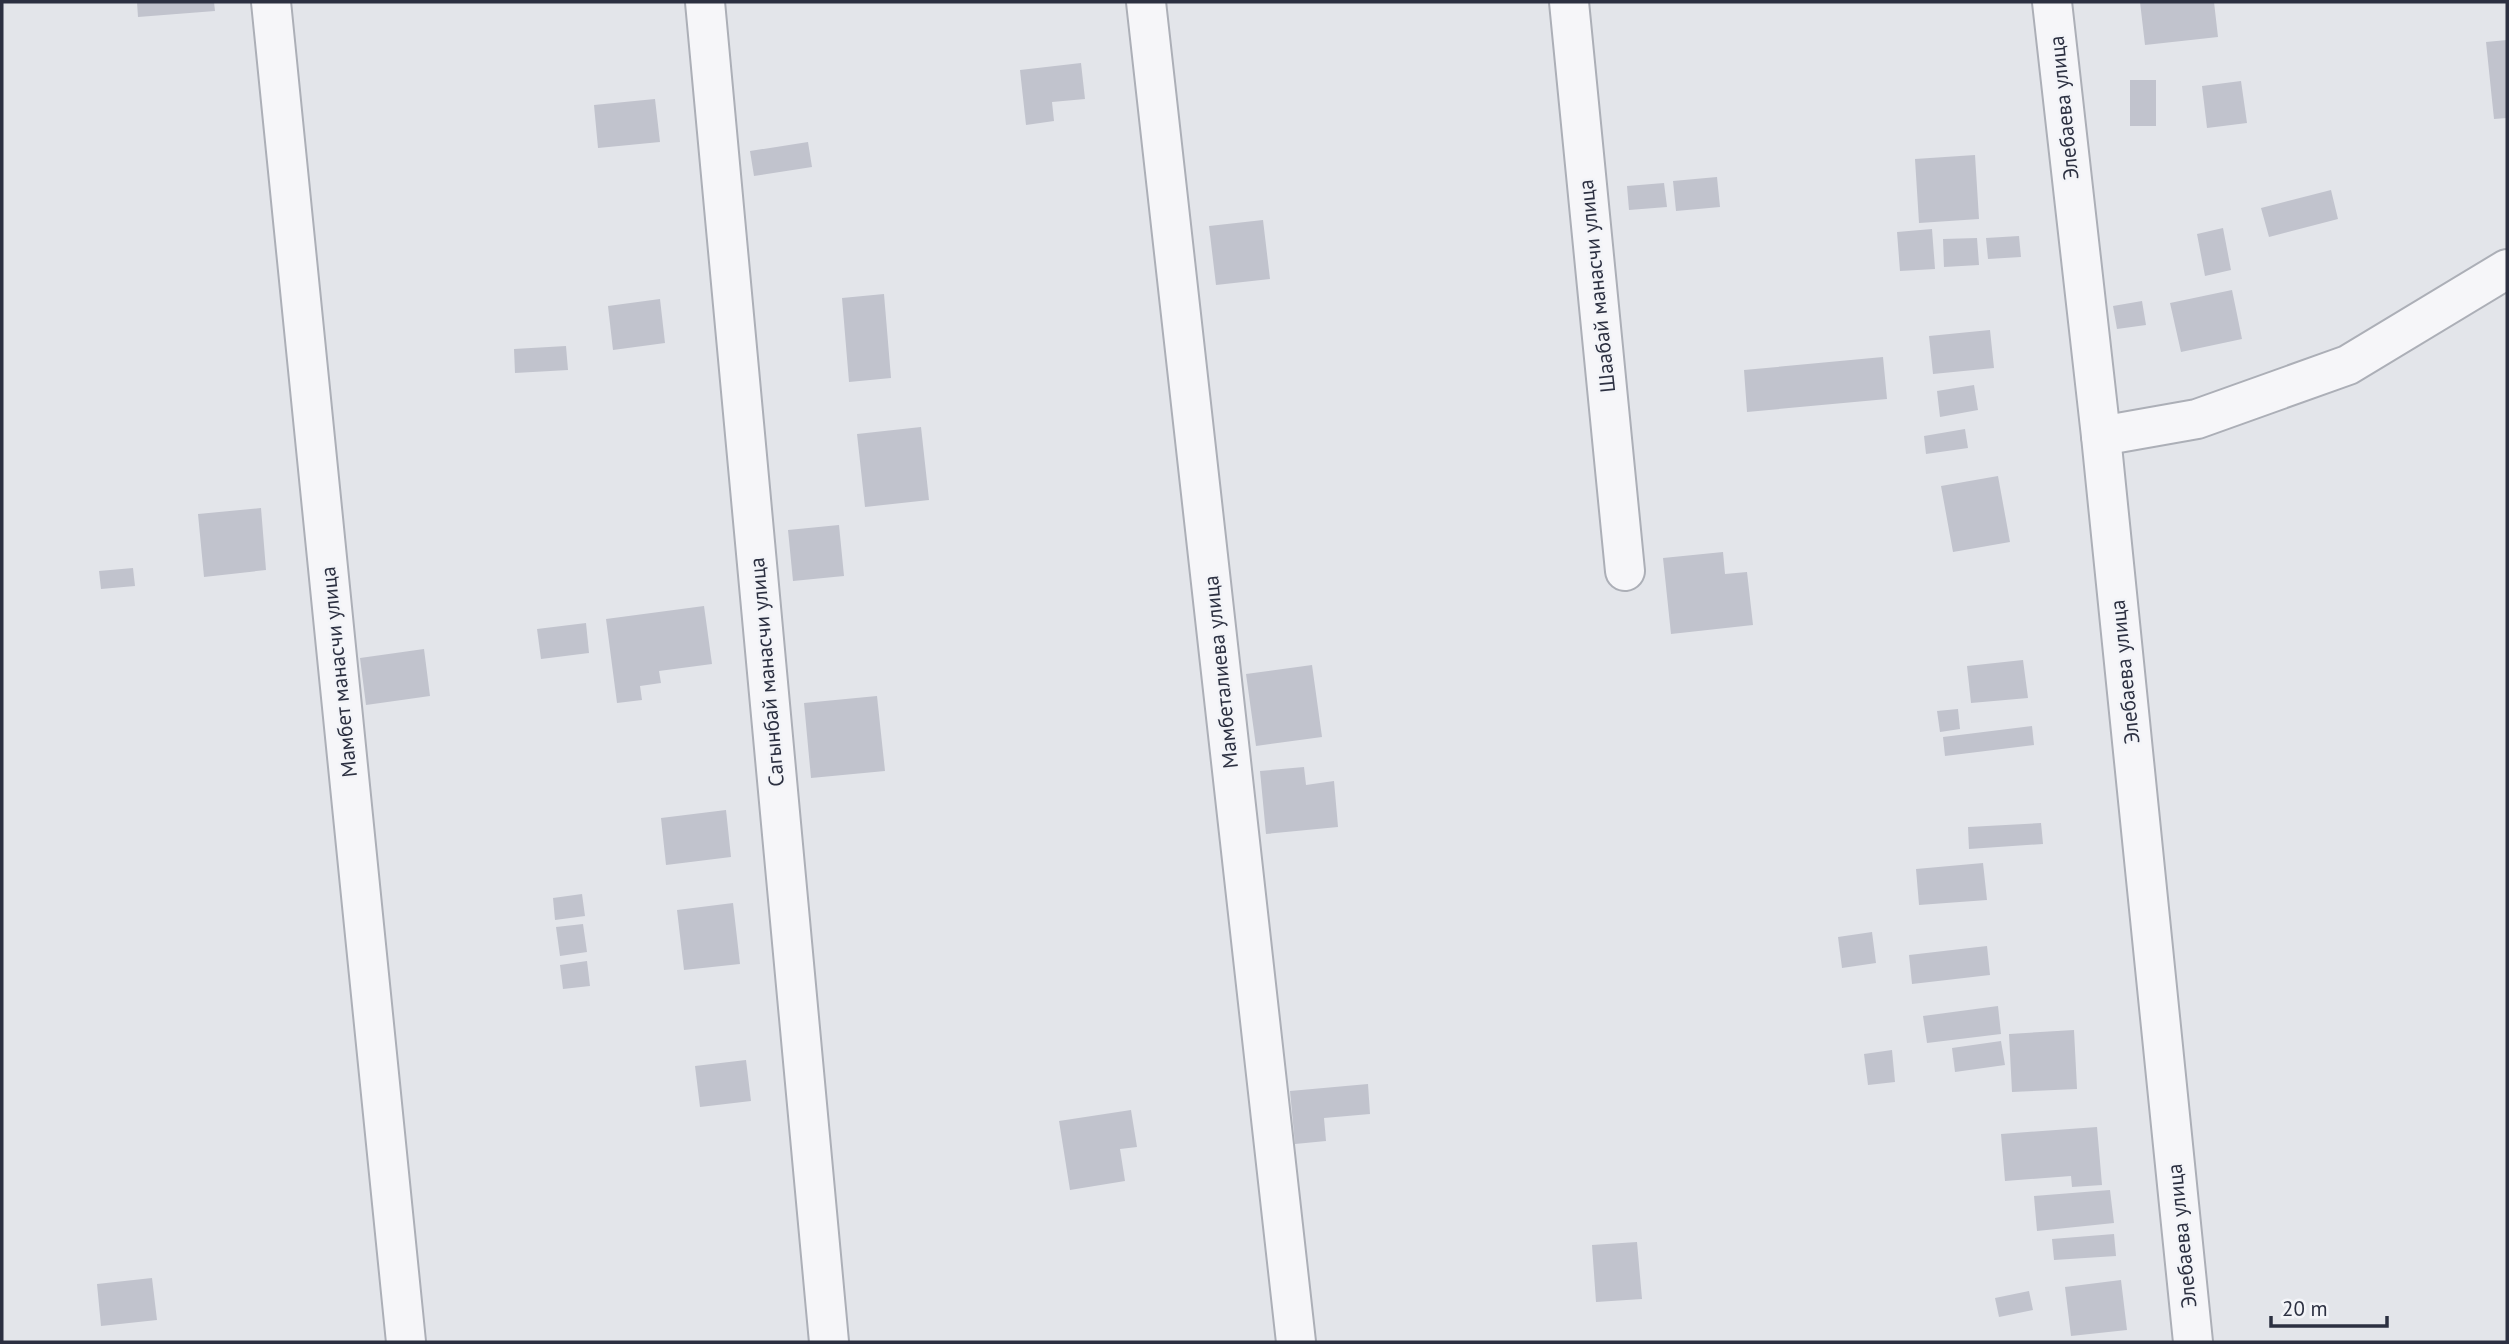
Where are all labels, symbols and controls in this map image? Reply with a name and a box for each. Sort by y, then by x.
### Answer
street label: Элебаева улица [2042,35,2085,182]
street label: Шаабай манасчи улица [1572,178,1621,394]
street label: Сагынбай манасчи улица [743,556,790,788]
street label: Мамбет манасчи улица [314,565,363,779]
street label: Мамбеталиева улица [1197,574,1244,770]
street label: Элебаева улица [2103,599,2146,746]
street label: Элебаева улица [2160,1163,2203,1310]
scale bar [2271,1284,2386,1328]
text: 20 m [2282,1295,2328,1322]

